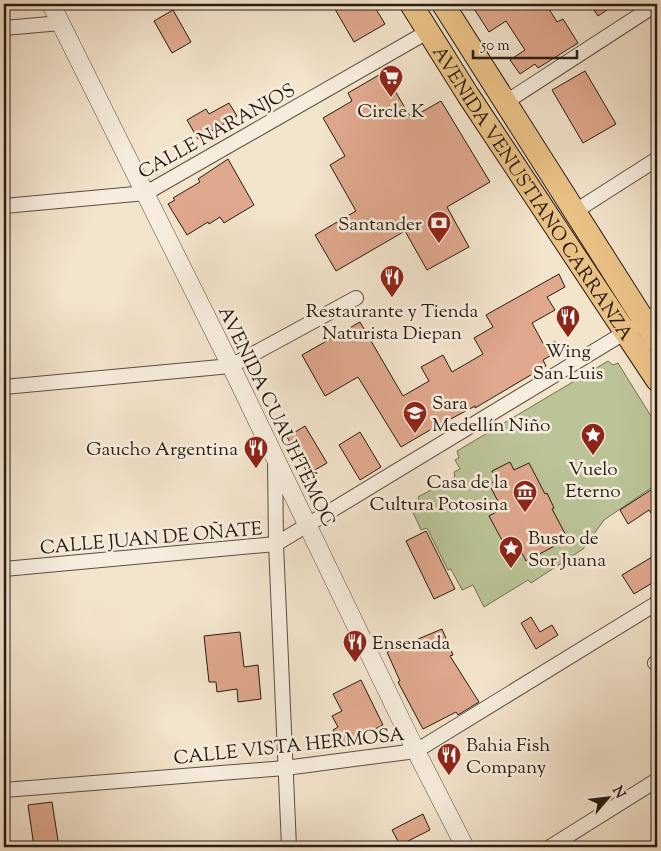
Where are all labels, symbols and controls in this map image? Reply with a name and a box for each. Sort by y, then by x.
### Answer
scale bar [473,28,577,60]
text: 50 m [480,36,510,57]
street label: AVENIDA VENUSTIANO CARRANZA [425,41,639,347]
supermarket icon: Circle K [378,64,404,98]
street label: CALLE NARANJOS [134,78,301,187]
place label: Circle K [357,99,425,126]
bank icon: Santander [426,210,452,244]
place label: Santander [338,212,422,239]
restaurant icon: Restaurante y Tienda Naturista Diepan [379,264,405,298]
place label: Restaurante y Tienda Naturista Diepan [306,299,478,348]
street label: AVENIDA CUAUHTÉMOC [210,302,341,532]
restaurant icon: Wing San Luis [555,304,581,338]
place label: Wing San Luis [533,339,603,388]
place label: Sara Medellín Niño [432,391,551,440]
school or university icon: Sara Medellín Niño [402,400,428,434]
place icon: Vuelo Eterno [580,422,606,456]
restaurant icon: Gaucho Argentina [243,435,269,469]
place label: Gaucho Argentina [86,437,238,464]
place label: Vuelo Eterno [565,457,621,506]
place label: Casa de la Cultura Potosina [370,470,508,519]
museum icon: Casa de la Cultura Potosina [512,479,538,513]
street label: CALLE JUAN DE OÑATE [39,516,264,563]
place label: Busto de Sor Juana [528,526,606,575]
place icon: Busto de Sor Juana [498,535,524,569]
restaurant icon: Ensenada [342,629,368,663]
place label: Ensenada [372,631,450,658]
street label: CALLE VISTA HERMOSA [172,722,407,773]
place label: Bahia Fish Company [466,733,550,782]
restaurant icon: Bahia Fish Company [436,742,462,776]
north arrow [584,774,634,824]
text: N [606,783,629,802]

